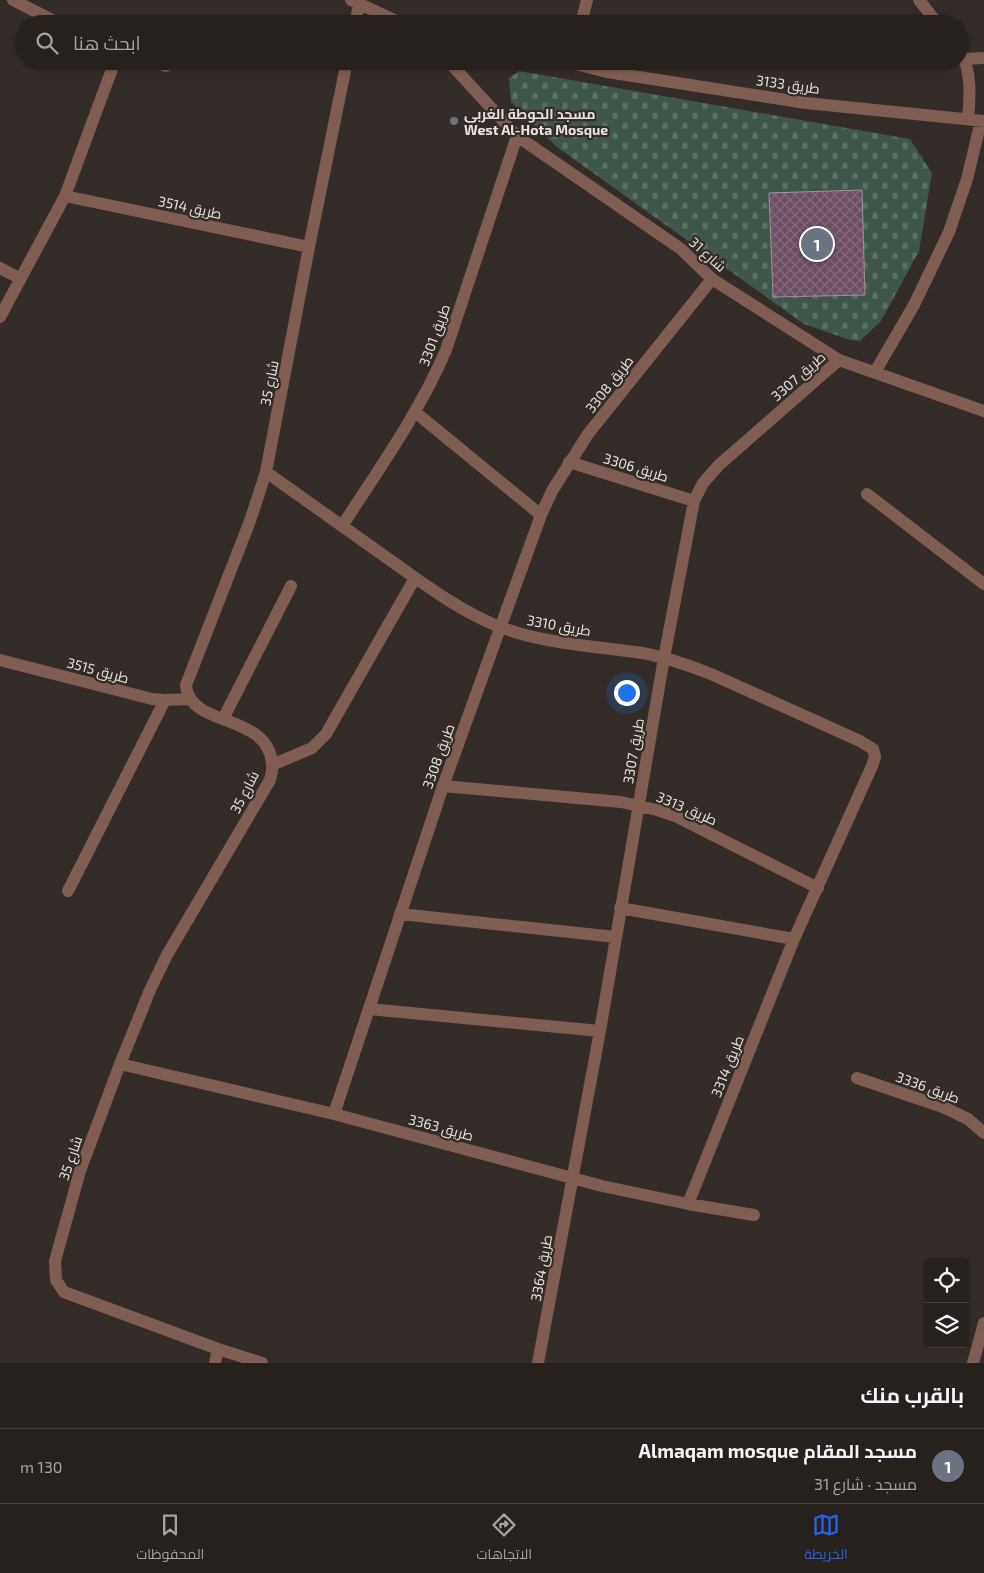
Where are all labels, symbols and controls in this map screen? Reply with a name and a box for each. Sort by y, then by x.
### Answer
search box [15,15,969,70]
icon: search [33,29,61,57]
text: ابحث هنا [73,31,141,54]
street label: طريق 3133 [755,71,821,98]
place label: مسجد الحوطة الغربي West Al-Hota Mosque [464,105,608,138]
marker: مسجد الحوطة الغربي West Al-Hota Mosque [448,115,460,127]
street label: طريق 3514 [156,192,223,223]
pin: 1 [801,225,833,263]
street label: شارع 31 [685,233,730,276]
street label: طريق 3301 [415,302,454,369]
street label: طريق 3307 [767,348,829,405]
street label: طريق 3308 [581,352,637,416]
street label: شارع 35 [256,359,283,407]
street label: طريق 3306 [601,449,671,486]
street label: طريق 3310 [525,611,592,640]
street label: طريق 3515 [65,654,131,687]
your location [614,680,640,706]
street label: طريق 3307 [619,717,648,785]
street label: طريق 3308 [418,721,458,791]
street label: شارع 35 [226,768,263,817]
street label: طريق 3313 [654,788,720,829]
street label: طريق 3314 [707,1033,748,1100]
street label: طريق 3336 [894,1068,962,1107]
street label: طريق 3363 [406,1110,475,1145]
street label: شارع 35 [55,1134,86,1183]
street label: طريق 3364 [527,1233,556,1303]
map controls [924,1258,969,1348]
button: locate [924,1258,969,1303]
button: layers [924,1303,969,1348]
text: بالقرب منك [860,1382,964,1407]
text: مسجد المقام Almaqam mosque [639,1439,917,1462]
text: 130 m [20,1457,63,1476]
text: 1 [945,1457,951,1476]
text: مسجد · شارع 31 [814,1474,917,1493]
tab: المحفوظات [136,1511,204,1567]
tab: الاتجاهات [477,1511,532,1567]
tab: الخريطة [804,1511,848,1567]

